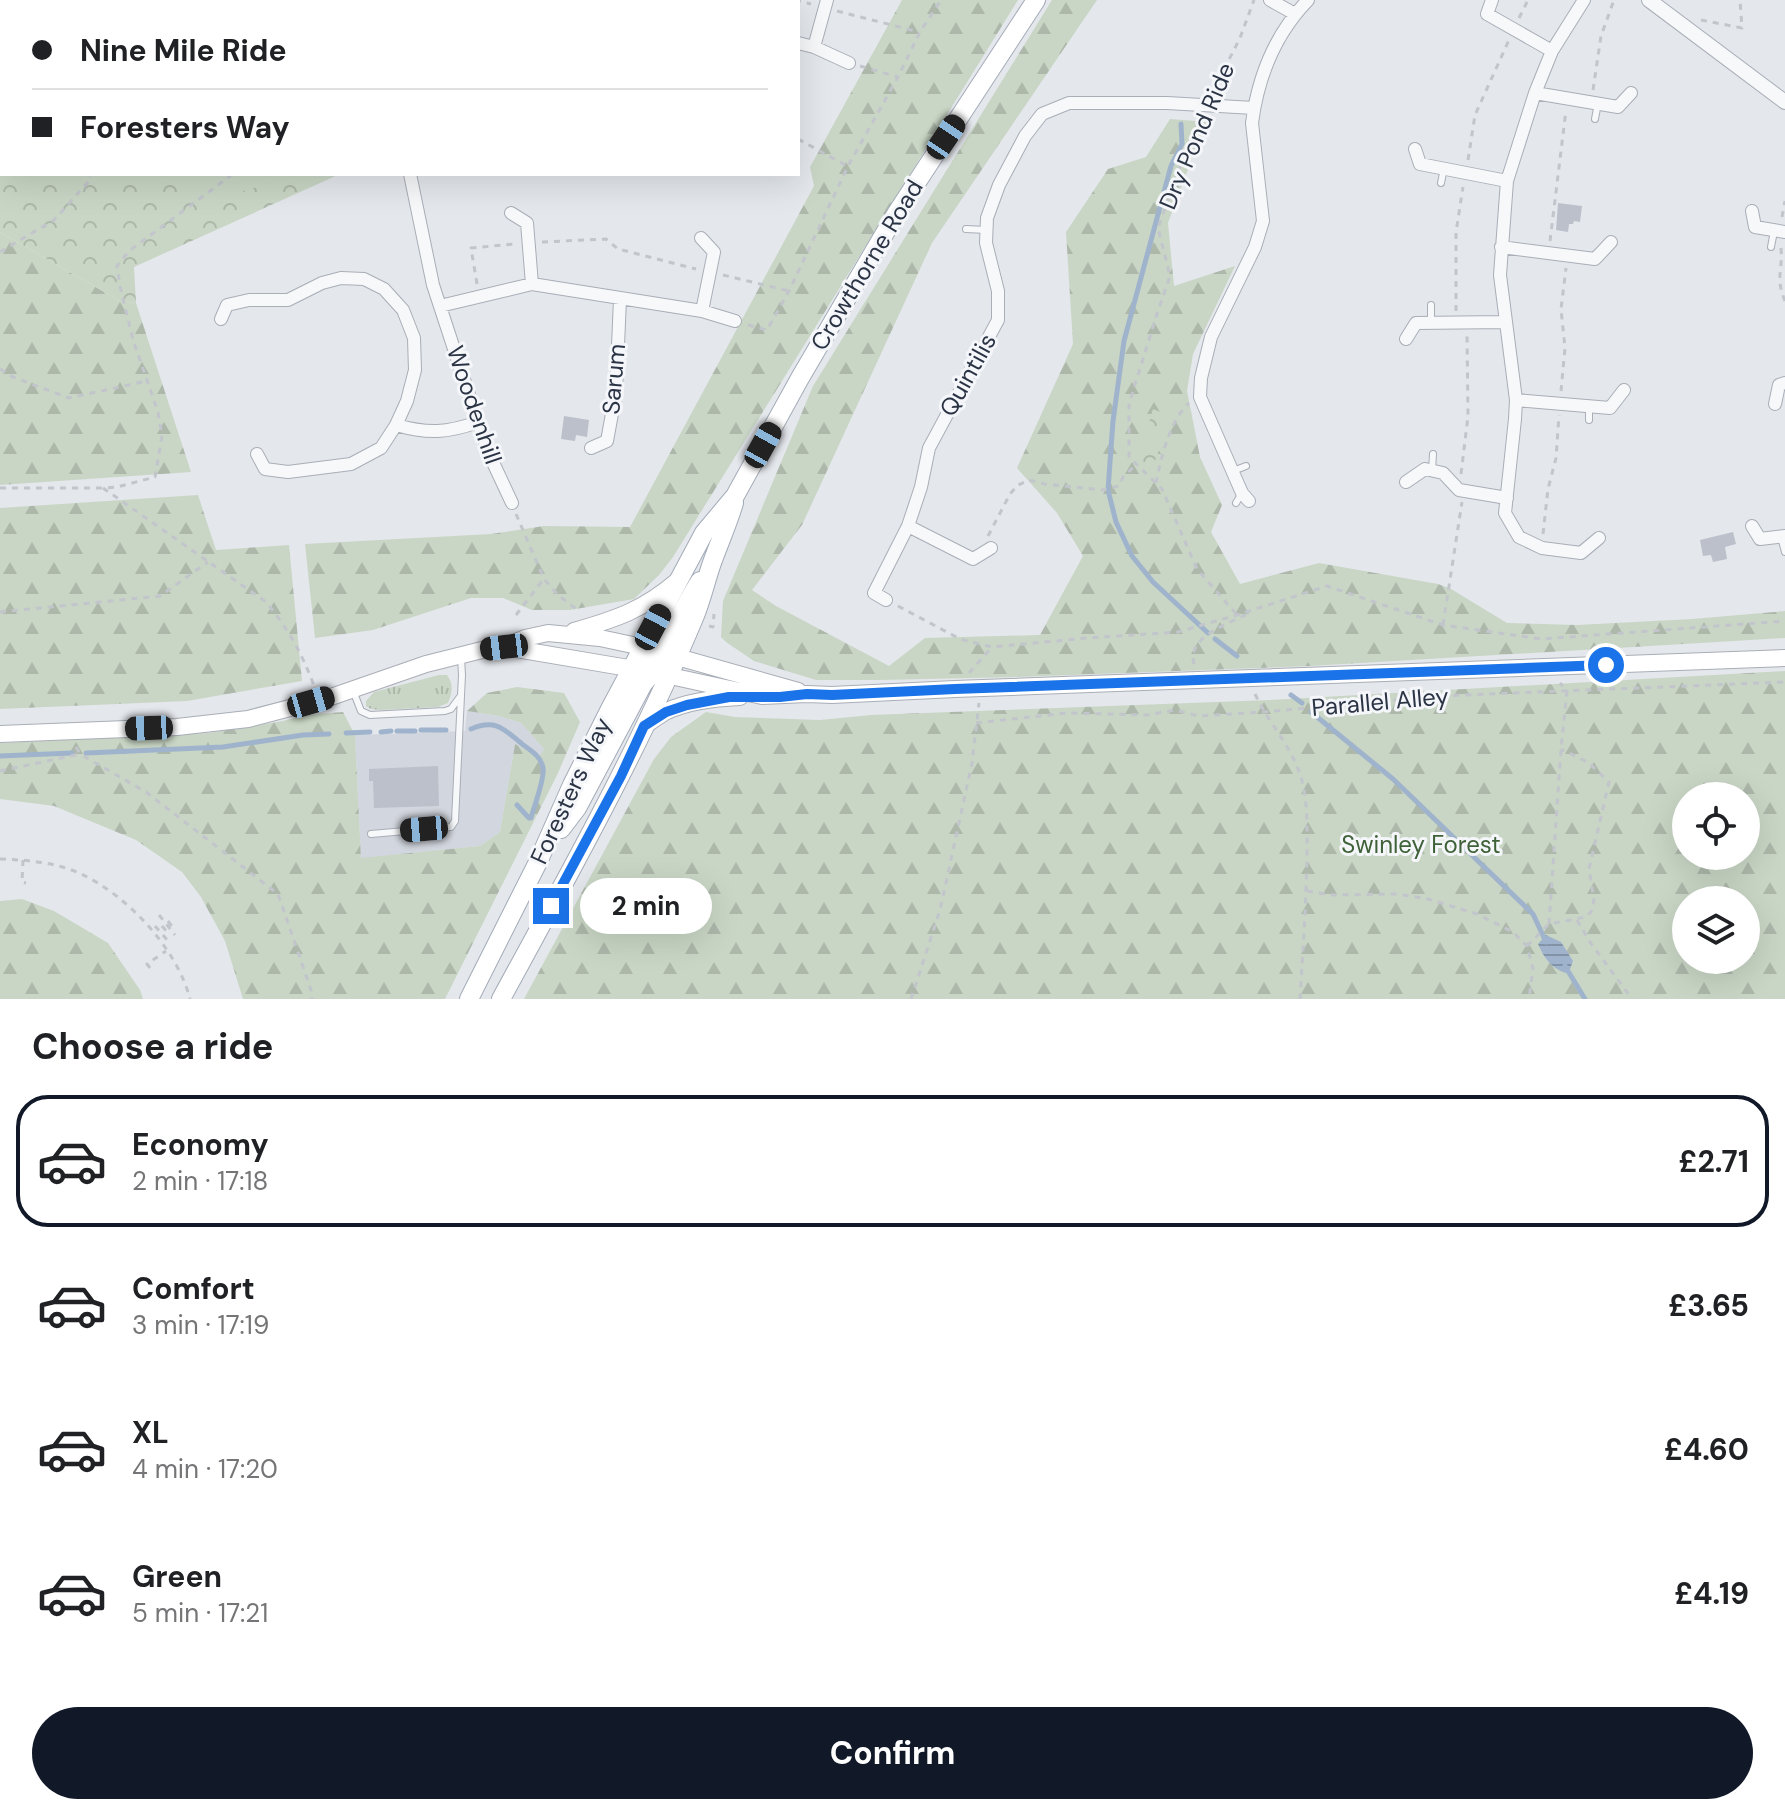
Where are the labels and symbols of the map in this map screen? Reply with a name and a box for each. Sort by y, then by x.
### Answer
street label: Dry Pond Ride [1152,58,1241,214]
car [923,110,969,164]
street label: Crowthorne Road [803,174,930,356]
street label: Quintilis [932,328,1003,422]
street label: Woodenhill [440,342,509,468]
street label: Sarum [595,342,632,416]
car [741,418,785,472]
car [631,600,675,654]
car [479,632,529,662]
route start [1588,647,1624,683]
street label: Parallel Alley [1310,680,1450,723]
car [285,684,337,720]
street label: Foresters Way [523,713,618,869]
car [125,715,173,741]
car [399,815,449,843]
park label: Swinley Forest [1341,829,1501,860]
callout: 2 min [579,878,711,934]
route end [533,888,569,924]

